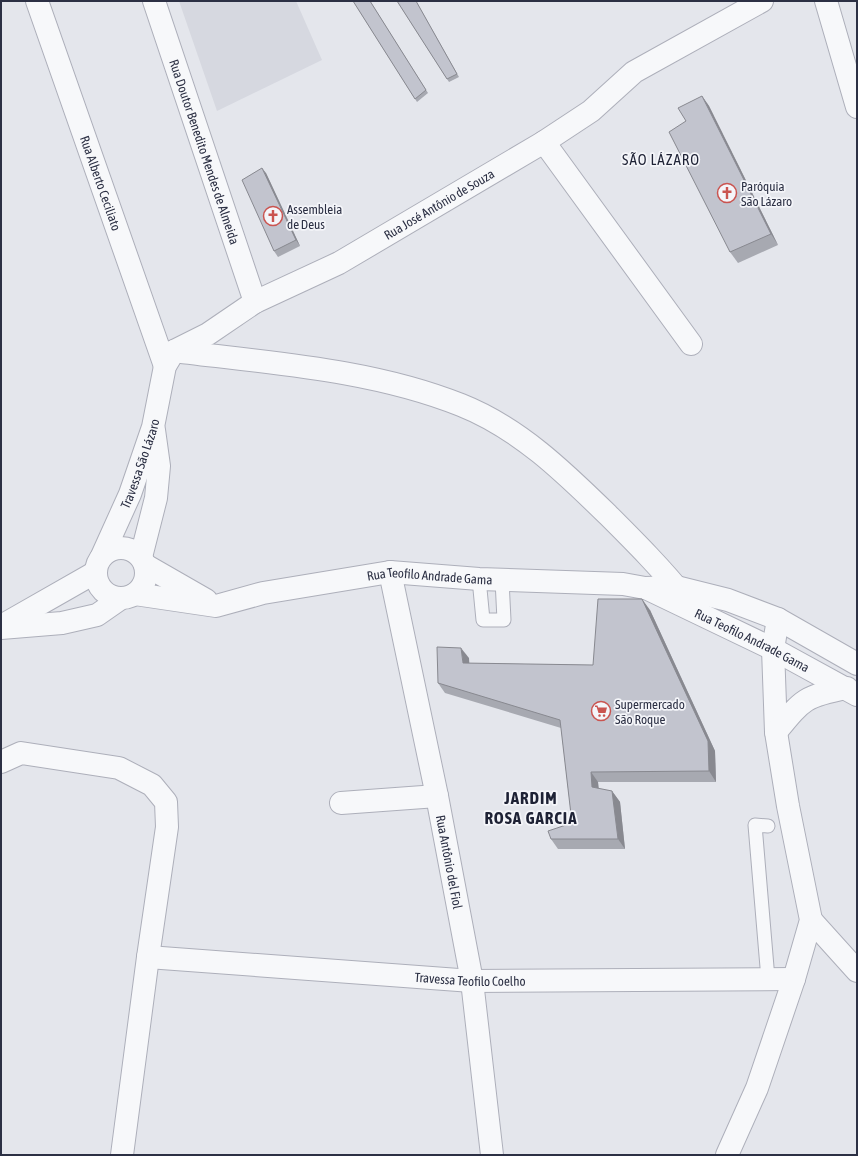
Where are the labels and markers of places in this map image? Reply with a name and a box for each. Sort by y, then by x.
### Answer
place label: Paróquia São Lázaro [741,179,792,209]
church icon: Paróquia São Lázaro [716,182,738,204]
place label: Assembleia de Deus [287,202,342,232]
church icon: Assembleia de Deus [262,205,284,227]
place label: Supermercado São Roque [615,697,685,727]
supermarket icon: Supermercado São Roque [590,700,612,722]

